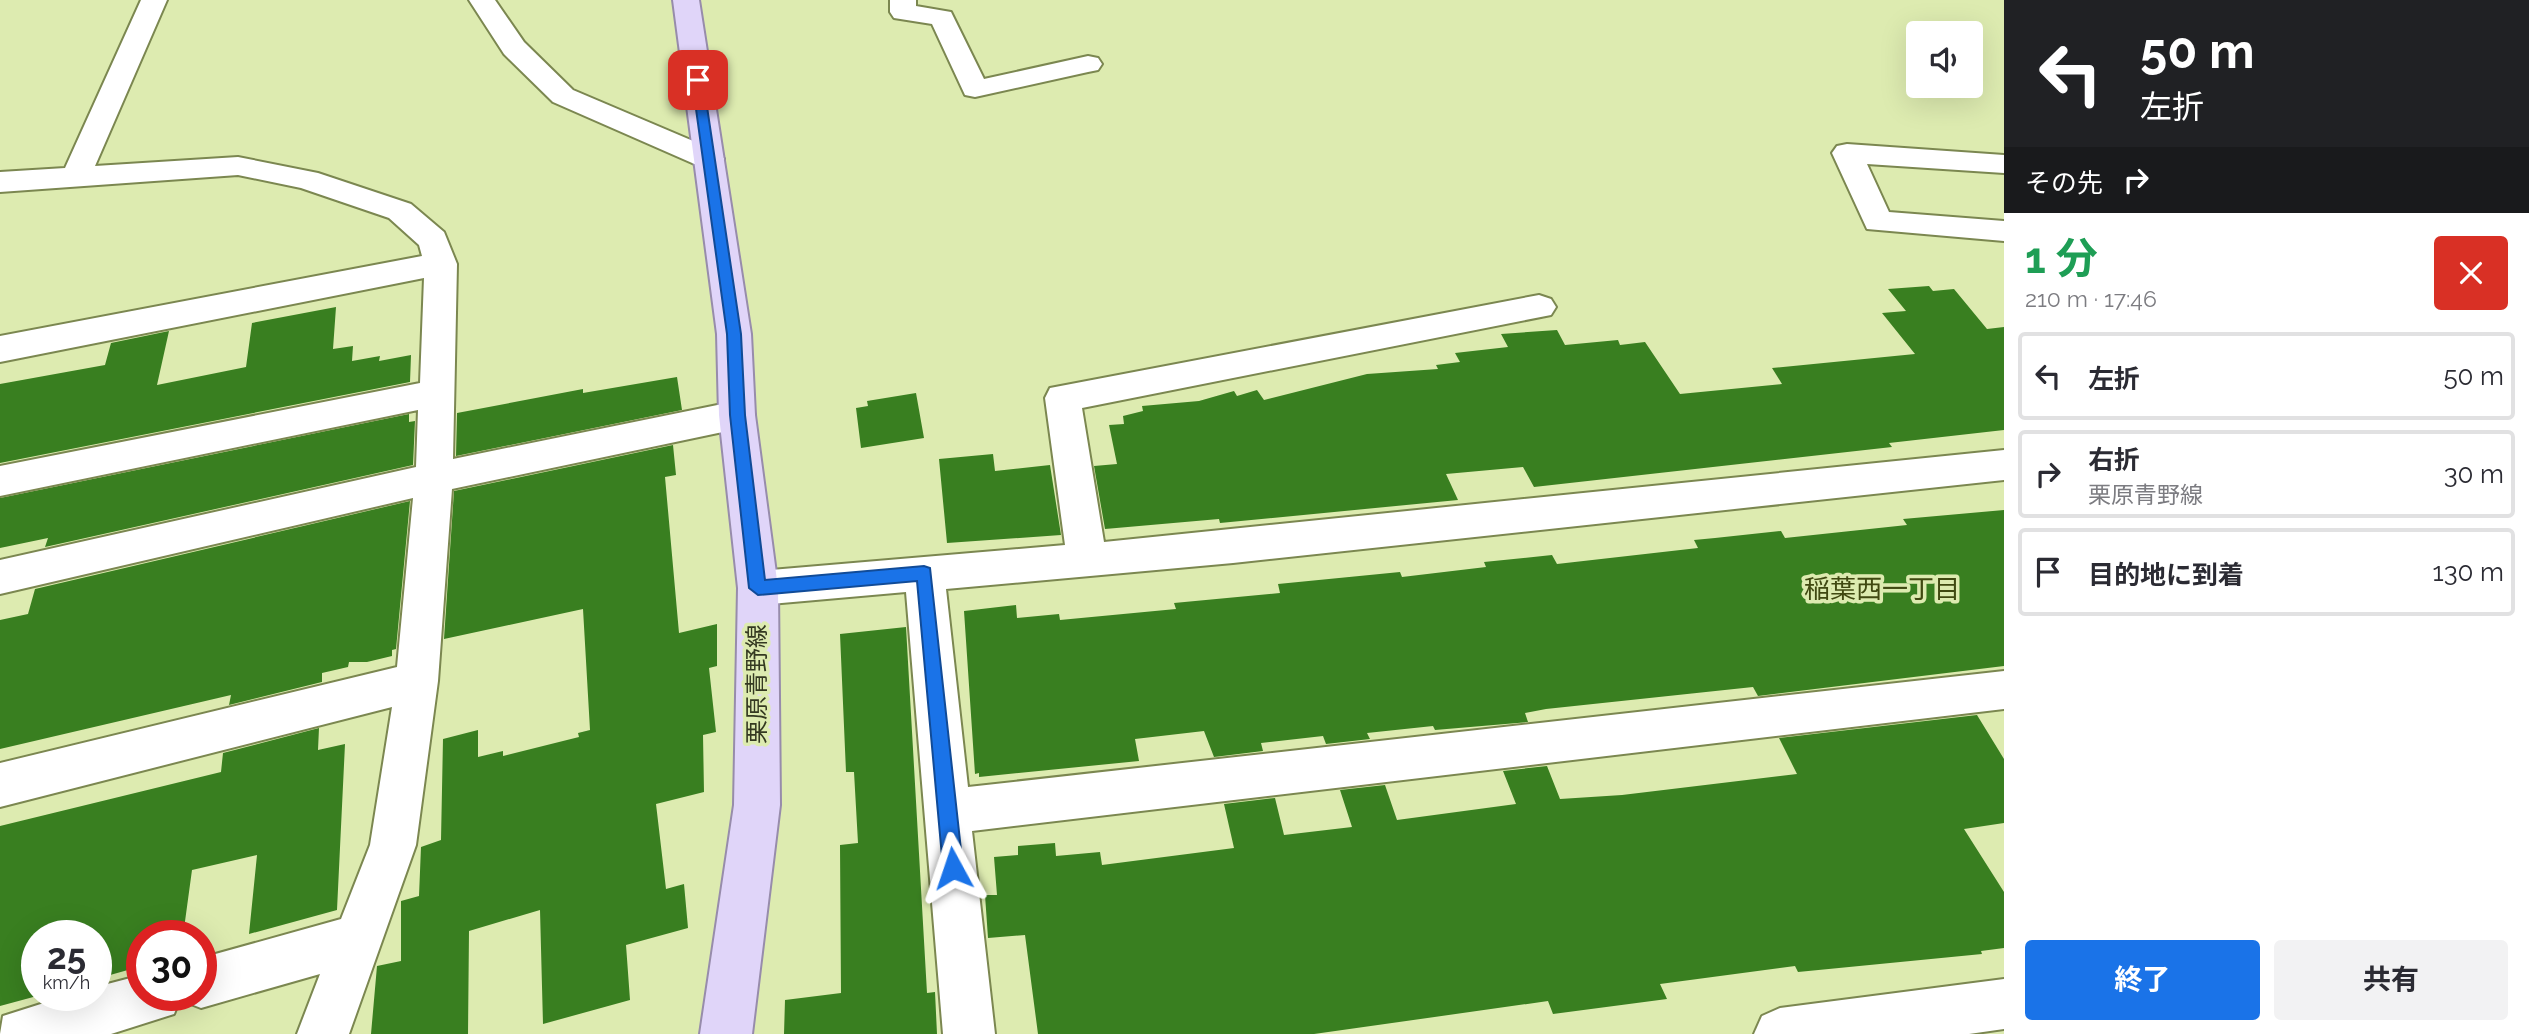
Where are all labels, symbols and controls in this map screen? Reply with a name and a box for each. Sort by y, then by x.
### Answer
map controls [1906,21,1983,98]
button: sound [1906,21,1983,98]
text: 50 m [2140,22,2255,79]
icon: left [2025,28,2116,119]
pin [668,50,728,110]
icon: arrive [679,61,717,99]
text: 左折 [2140,88,2204,125]
icon: right [2117,161,2155,199]
text: その先 [2025,168,2103,198]
text: 1 分 [2025,234,2098,283]
button: close [2434,236,2508,310]
text: 210 m · 17:46 [2025,285,2157,312]
icon: left [2029,357,2067,395]
text: 50 m [2443,361,2504,391]
text: 左折 [2088,364,2140,394]
text: 右折 [2088,445,2140,475]
icon: right [2029,455,2067,493]
text: 30 m [2444,459,2504,489]
text: 栗原青野線 [2088,481,2203,508]
icon: arrive [2029,553,2067,591]
text: 130 m [2433,557,2504,587]
text: 目的地に到着 [2088,560,2244,590]
district label: 稲葉西一丁目 [1804,574,1960,604]
street label: 栗原青野線 [742,624,771,744]
position arrow [916,831,990,905]
speed limit sign: 30 [126,920,217,1011]
text: 25 [47,936,86,977]
button: 終了 [2025,940,2260,1020]
button: 共有 [2274,940,2508,1020]
text: km/h [43,972,90,993]

